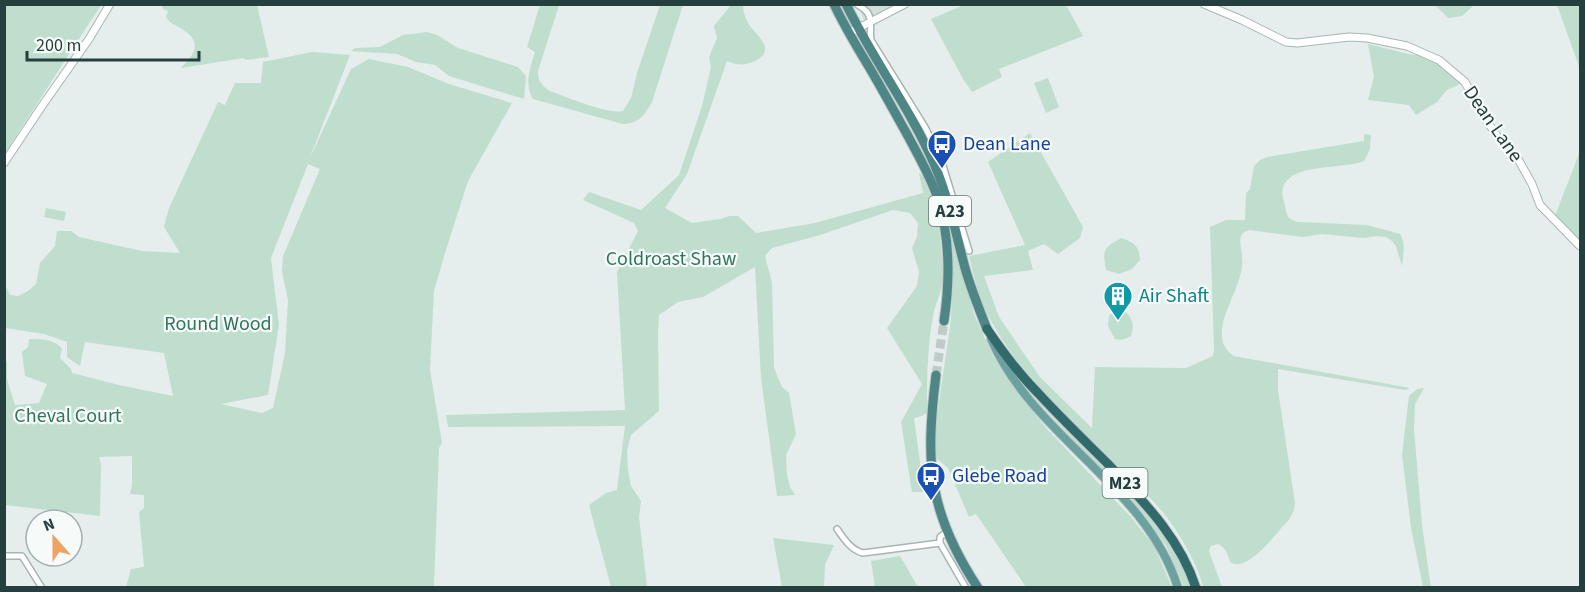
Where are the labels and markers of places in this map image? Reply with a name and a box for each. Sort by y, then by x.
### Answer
bus stop icon: Dean Lane [926,128,958,170]
place label: Dean Lane [963,130,1051,158]
building icon: Air Shaft [1102,280,1134,322]
place label: Air Shaft [1139,282,1209,310]
bus stop icon: Glebe Road [915,460,947,502]
place label: Glebe Road [952,462,1047,490]

